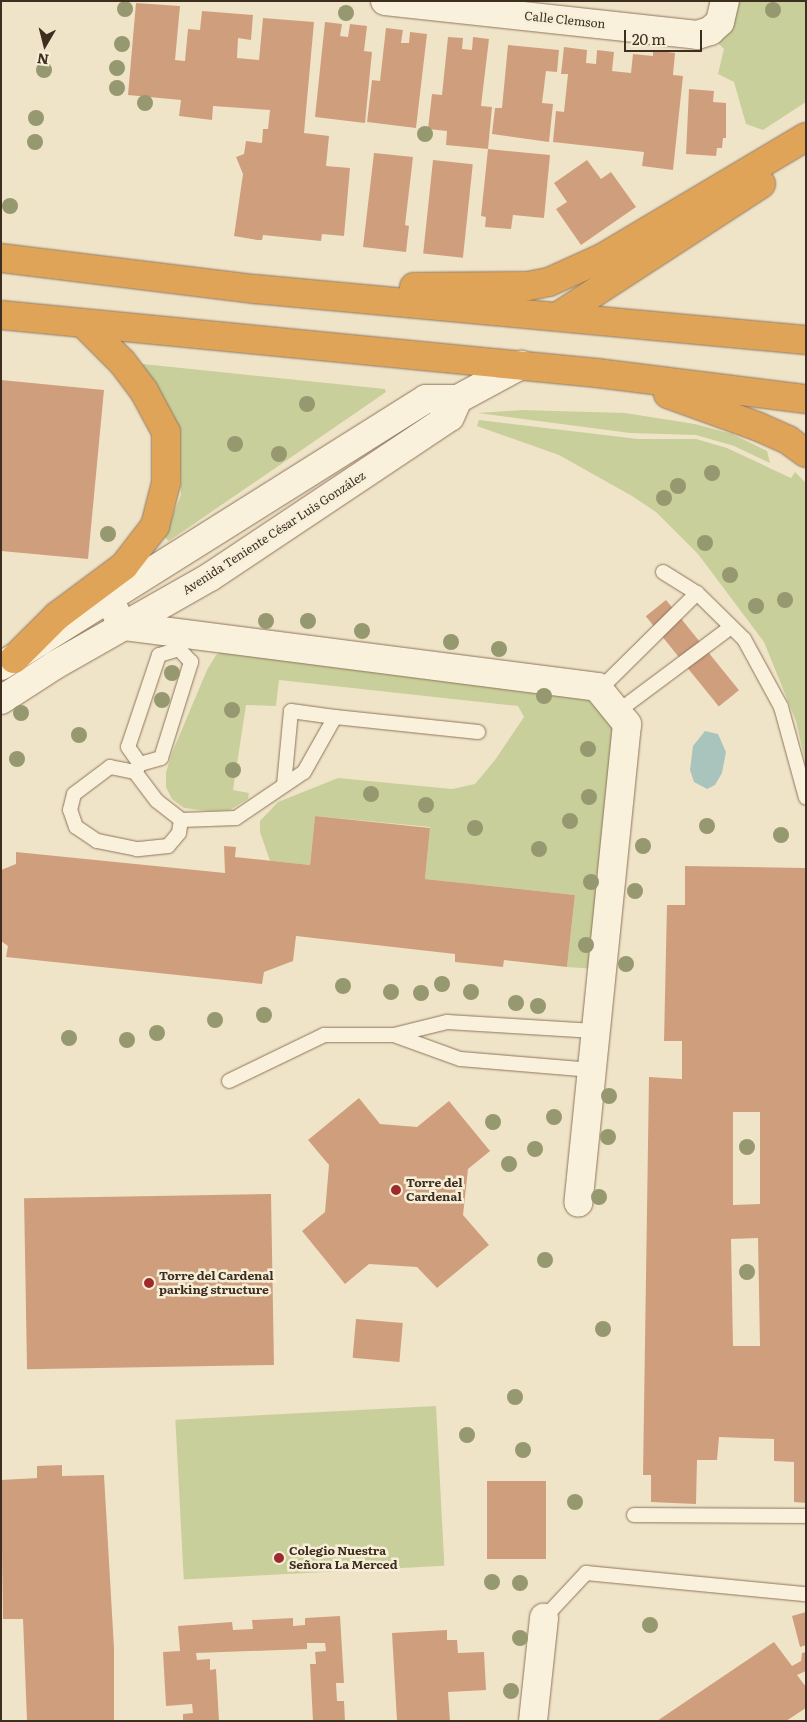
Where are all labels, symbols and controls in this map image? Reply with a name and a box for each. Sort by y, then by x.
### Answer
street label: Calle Clemson [524,9,606,31]
north arrow [20,20,70,70]
scale bar [627,20,704,52]
text: 20 m [632,27,666,50]
text: N [36,49,50,71]
street label: Avenida Teniente César Luis González [180,468,368,598]
place label: Torre del Cardenal [406,1176,463,1204]
marker: Torre del Cardenal [390,1184,402,1196]
place label: Torre del Cardenal parking structure [159,1269,274,1297]
marker: Torre del Cardenal parking structure [143,1277,155,1289]
place label: Colegio Nuestra Señora La Merced [289,1544,398,1572]
marker: Colegio Nuestra Señora La Merced [273,1552,285,1564]

